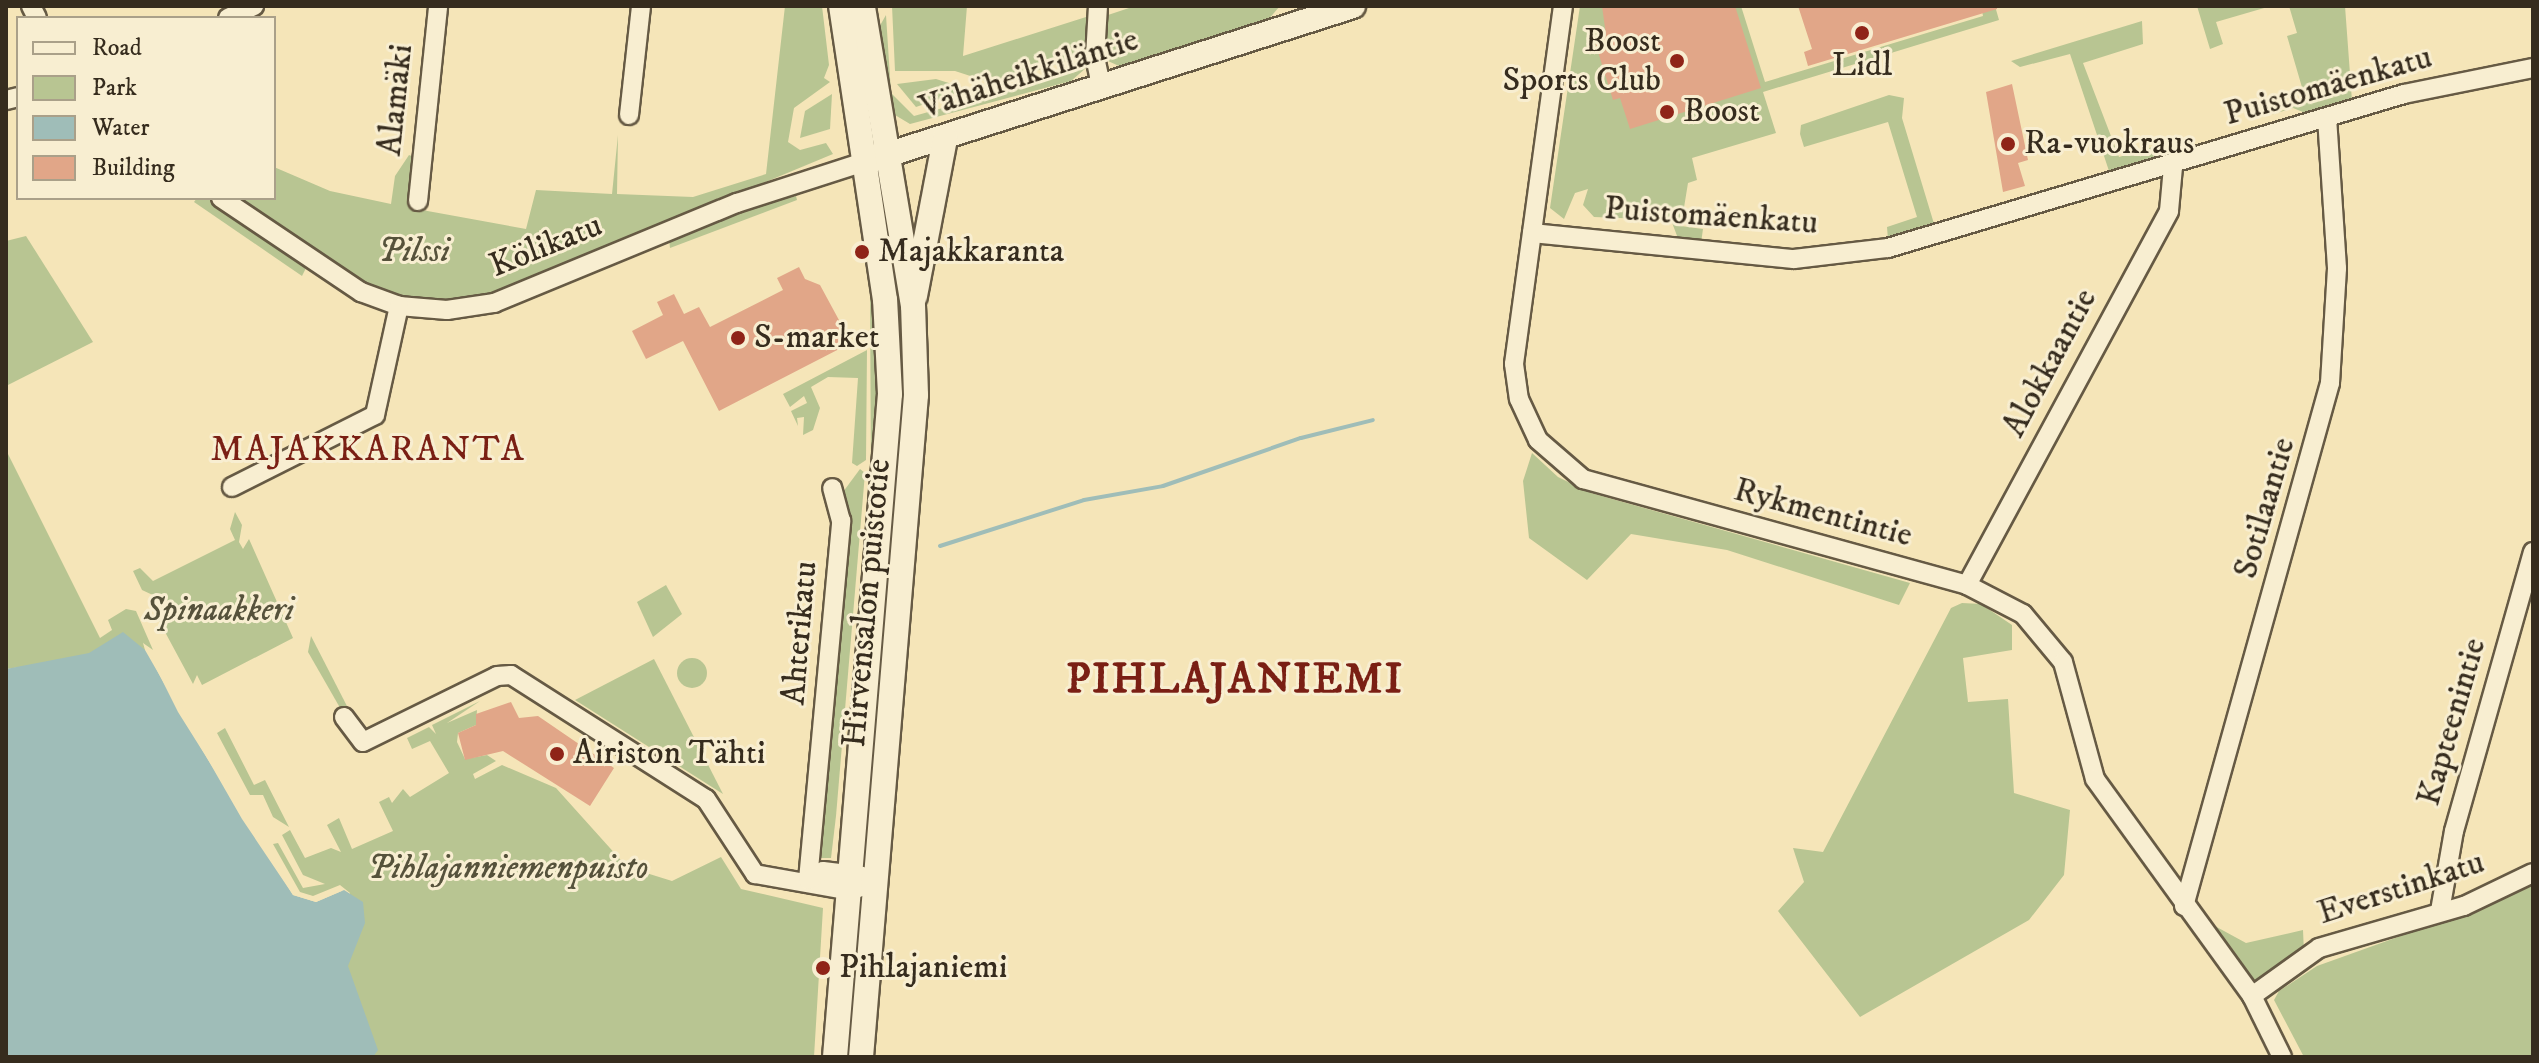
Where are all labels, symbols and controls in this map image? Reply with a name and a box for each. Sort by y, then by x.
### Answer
legend [16,16,276,200]
street label: Vähäheikkiläntie [915,20,1143,128]
place label: Boost Sports Club [1502,21,1661,100]
marker: Lidl [1853,24,1871,42]
text: Road [92,33,142,63]
street label: Puistomäenkatu [2219,37,2437,135]
street label: Alamäki [370,42,422,158]
place label: Lidl [1832,46,1892,86]
marker: Boost Sports Club [1668,52,1686,70]
text: Park [92,73,137,103]
place label: Boost [1683,92,1760,132]
marker: Boost [1658,103,1676,121]
text: Water [92,113,149,143]
place label: Ra-vuokraus [2024,124,2194,164]
marker: Ra-vuokraus [1999,135,2017,153]
text: Building [92,153,175,183]
street label: Puistomäenkatu [1603,188,1819,244]
street label: Kölikatu [484,205,608,287]
park label: Pilssi [378,232,450,272]
place label: Majakkaranta [878,232,1064,272]
marker: Majakkaranta [853,243,871,261]
street label: Alokkaantie [1994,282,2106,444]
place label: S-market [754,318,880,358]
marker: S-market [729,329,747,347]
district label: MAJAKKARANTA [210,428,526,472]
street label: Sotilaantie [2225,433,2305,583]
street label: Hirvensalon puistotie [834,457,900,749]
street label: Rykmentintie [1729,470,1917,556]
street label: Ahterikatu [773,559,827,707]
park label: Spinaakkeri [144,591,294,631]
street label: Kapteenintie [2409,634,2495,810]
district label: PIHLAJANIEMI [1066,655,1404,705]
place label: Airiston Tähti [573,734,766,774]
marker: Airiston Tähti [548,745,566,763]
street label: Everstinkatu [2313,842,2489,934]
park label: Pihlajanniemenpuisto [368,849,648,889]
place label: Pihlajaniemi [839,948,1008,988]
marker: Pihlajaniemi [814,959,832,977]

